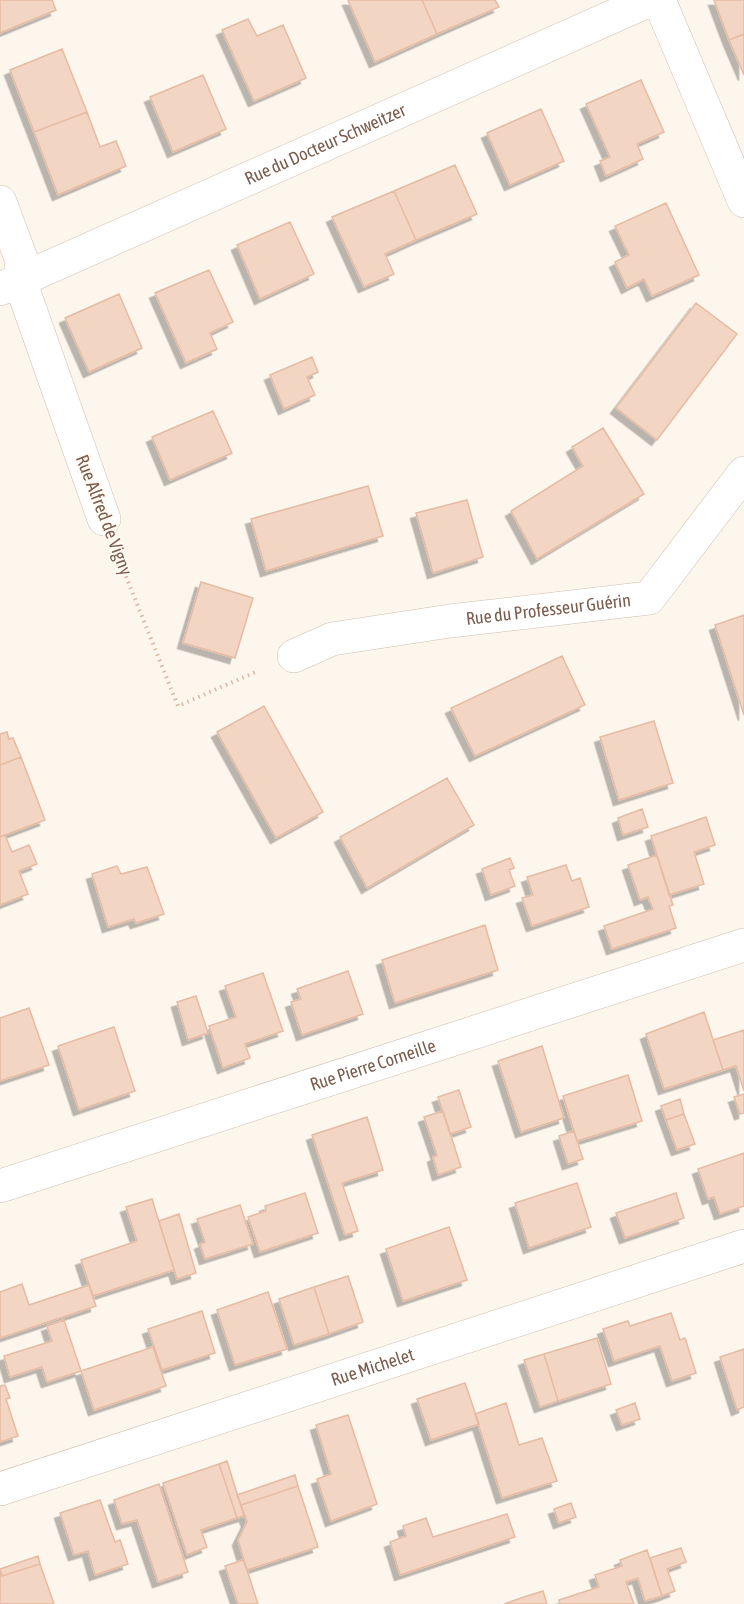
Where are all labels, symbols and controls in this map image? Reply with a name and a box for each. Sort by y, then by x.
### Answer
street label: Rue du Docteur Schweitzer [241,99,409,189]
street label: Rue Alfred de Vigny [72,452,137,578]
street label: Rue du Professeur Guérin [465,589,632,629]
street label: Rue Pierre Corneille [307,1035,438,1095]
street label: Rue Michelet [328,1343,417,1390]

